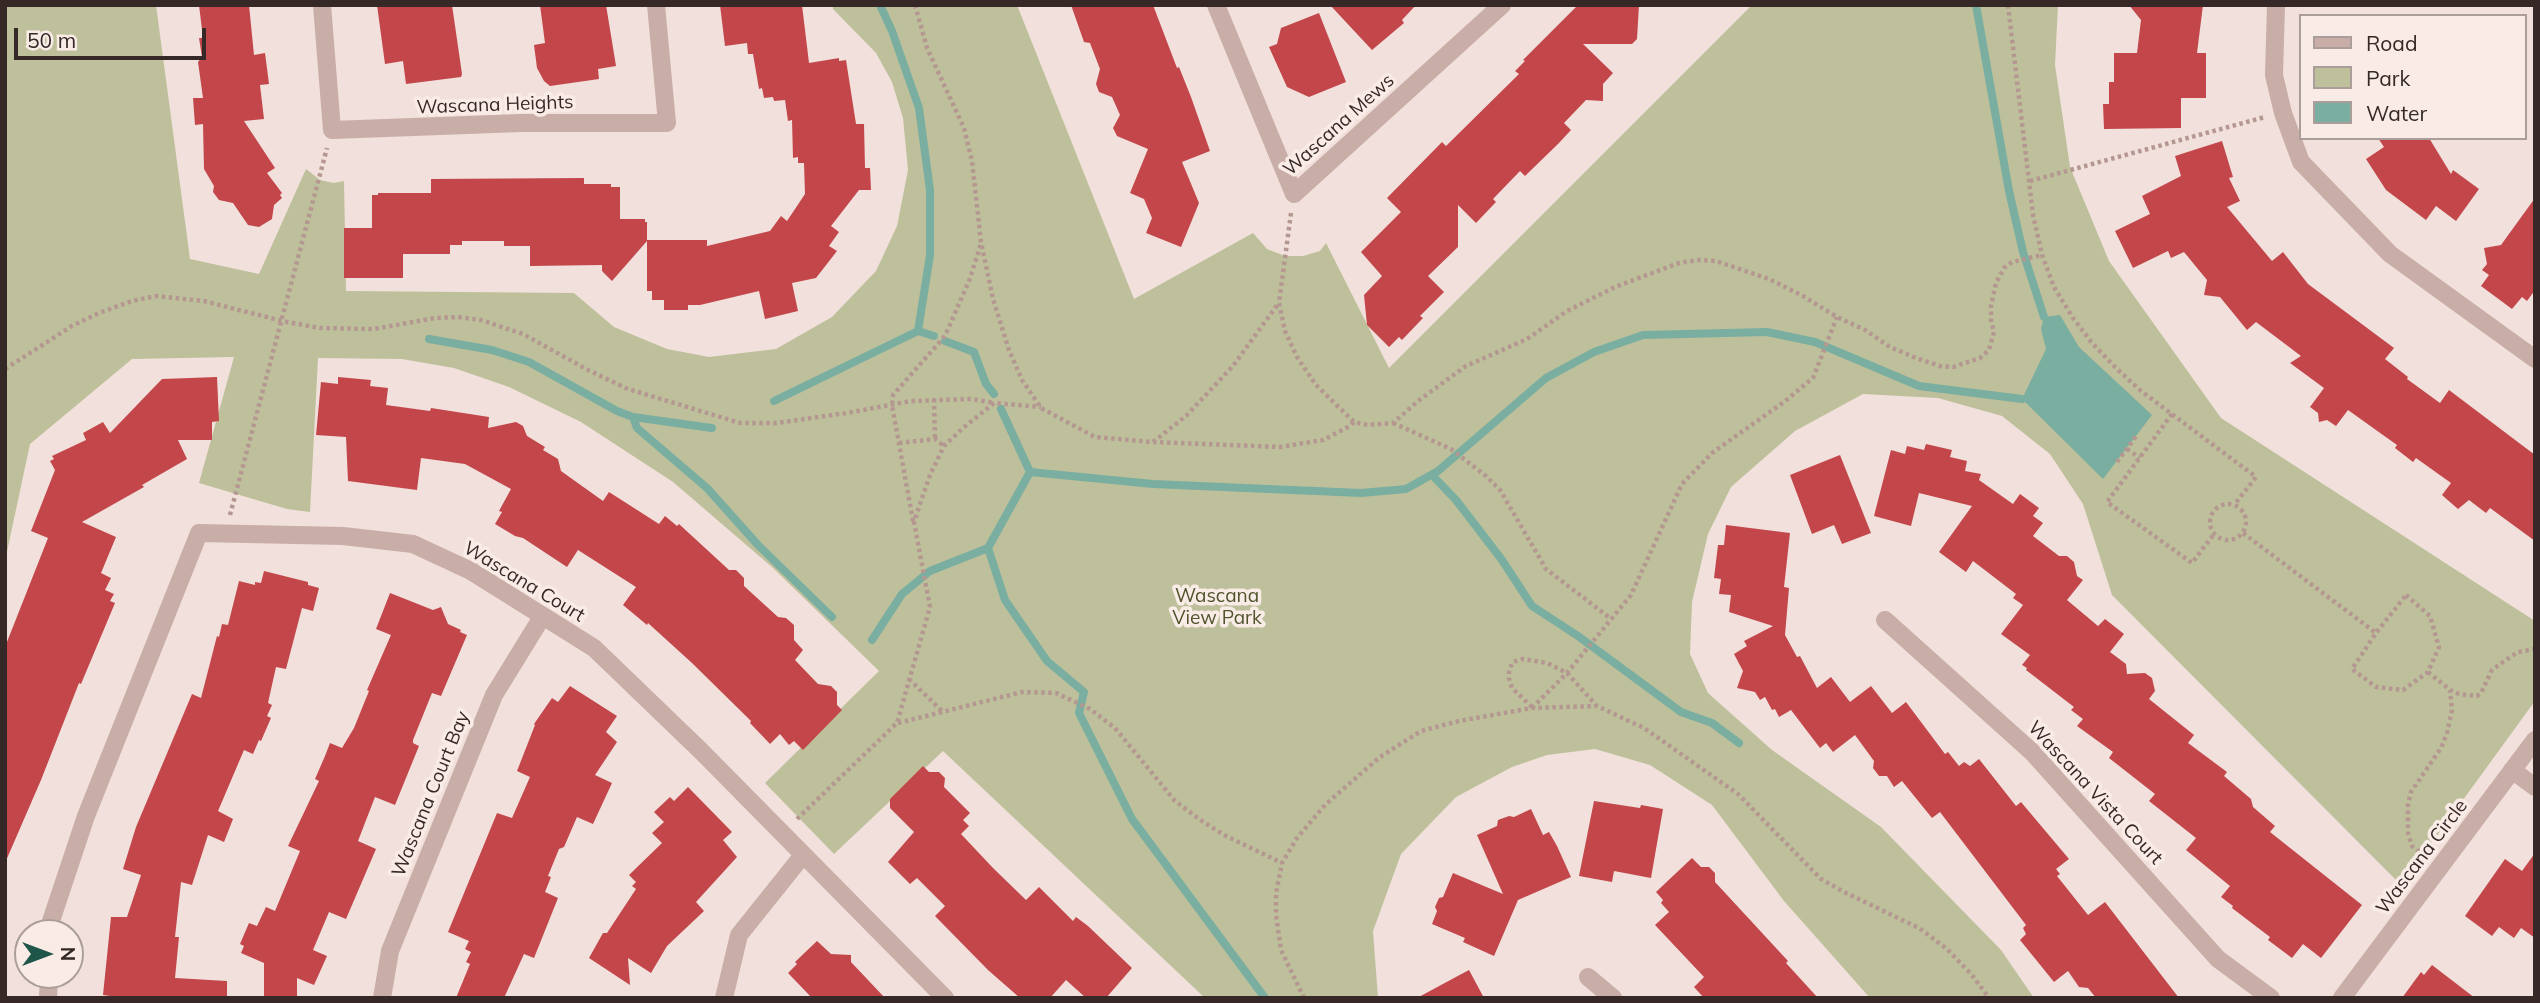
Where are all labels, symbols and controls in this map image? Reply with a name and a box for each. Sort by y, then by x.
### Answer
scale bar [18,14,210,58]
legend [2298,14,2526,140]
text: 50 m [27,27,76,53]
text: Road [2366,30,2417,56]
text: Park [2366,65,2410,91]
street label: Wascana Mews [1279,69,1399,181]
street label: Wascana Heights [416,91,574,119]
text: Water [2366,100,2427,126]
street label: Wascana Court [459,537,589,627]
park label: Wascana View Park [1172,585,1262,629]
street label: Wascana Court Bay [387,708,475,880]
street label: Wascana Vista Court [2023,717,2167,869]
street label: Wascana Circle [2371,795,2473,919]
north arrow [14,919,84,989]
text: N [56,947,80,961]

